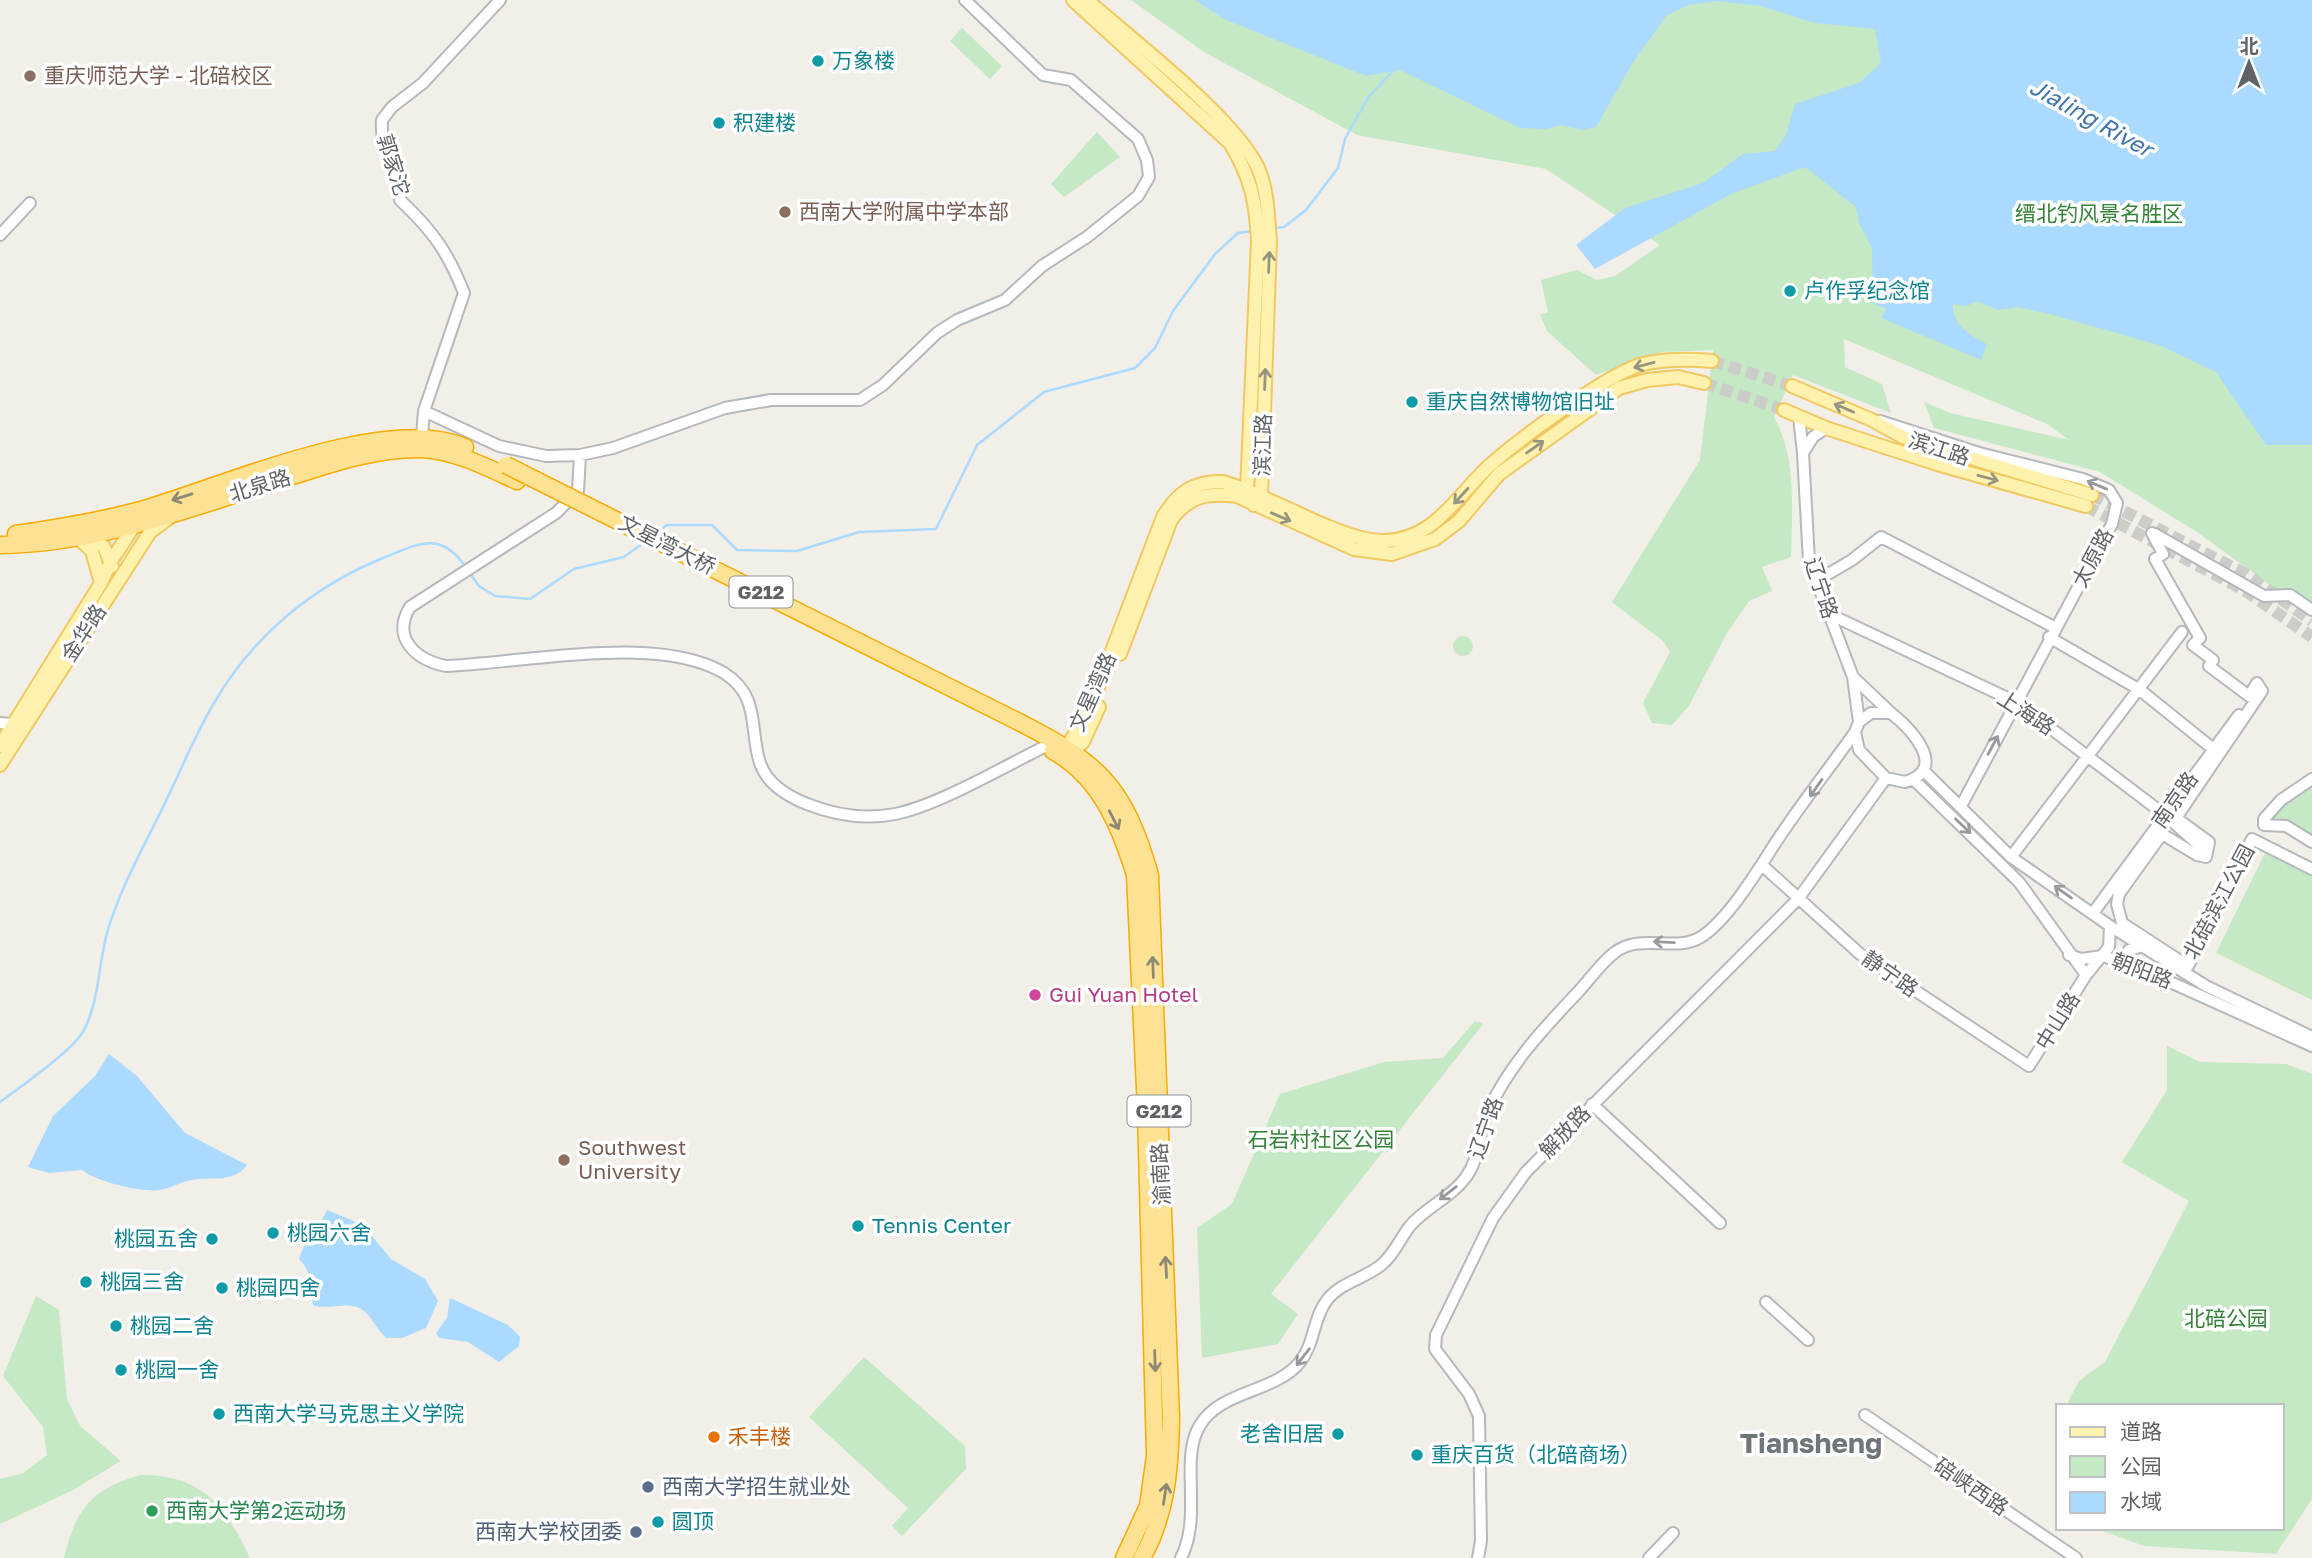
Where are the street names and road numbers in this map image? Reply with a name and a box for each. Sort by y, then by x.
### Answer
street label: 郭家沱 [372,131,416,199]
street label: 滨江路 [1248,413,1276,477]
street label: 滨江路 [1905,426,1973,470]
street label: 北泉路 [226,463,294,507]
street label: 文星湾大桥 [615,509,720,580]
street label: 太原路 [2066,524,2118,591]
street label: 辽宁路 [1800,554,1844,622]
road number: G212 [730,576,792,608]
street label: 金华路 [55,599,111,666]
street label: 文星湾路 [1063,648,1121,735]
street label: 上海路 [1993,684,2060,740]
street label: 南京路 [2145,766,2203,833]
street label: 北碚滨江公园 [2177,840,2259,963]
street label: 静宁路 [1857,944,1924,1002]
street label: 朝阳路 [2108,947,2176,993]
street label: 中山路 [2029,987,2085,1054]
street label: 辽宁路 [1463,1094,1508,1162]
road number: G212 [1128,1096,1190,1126]
street label: 解放路 [1533,1100,1596,1163]
street label: 渝南路 [1145,1142,1175,1206]
street label: 碚峡西路 [1929,1452,2014,1520]

